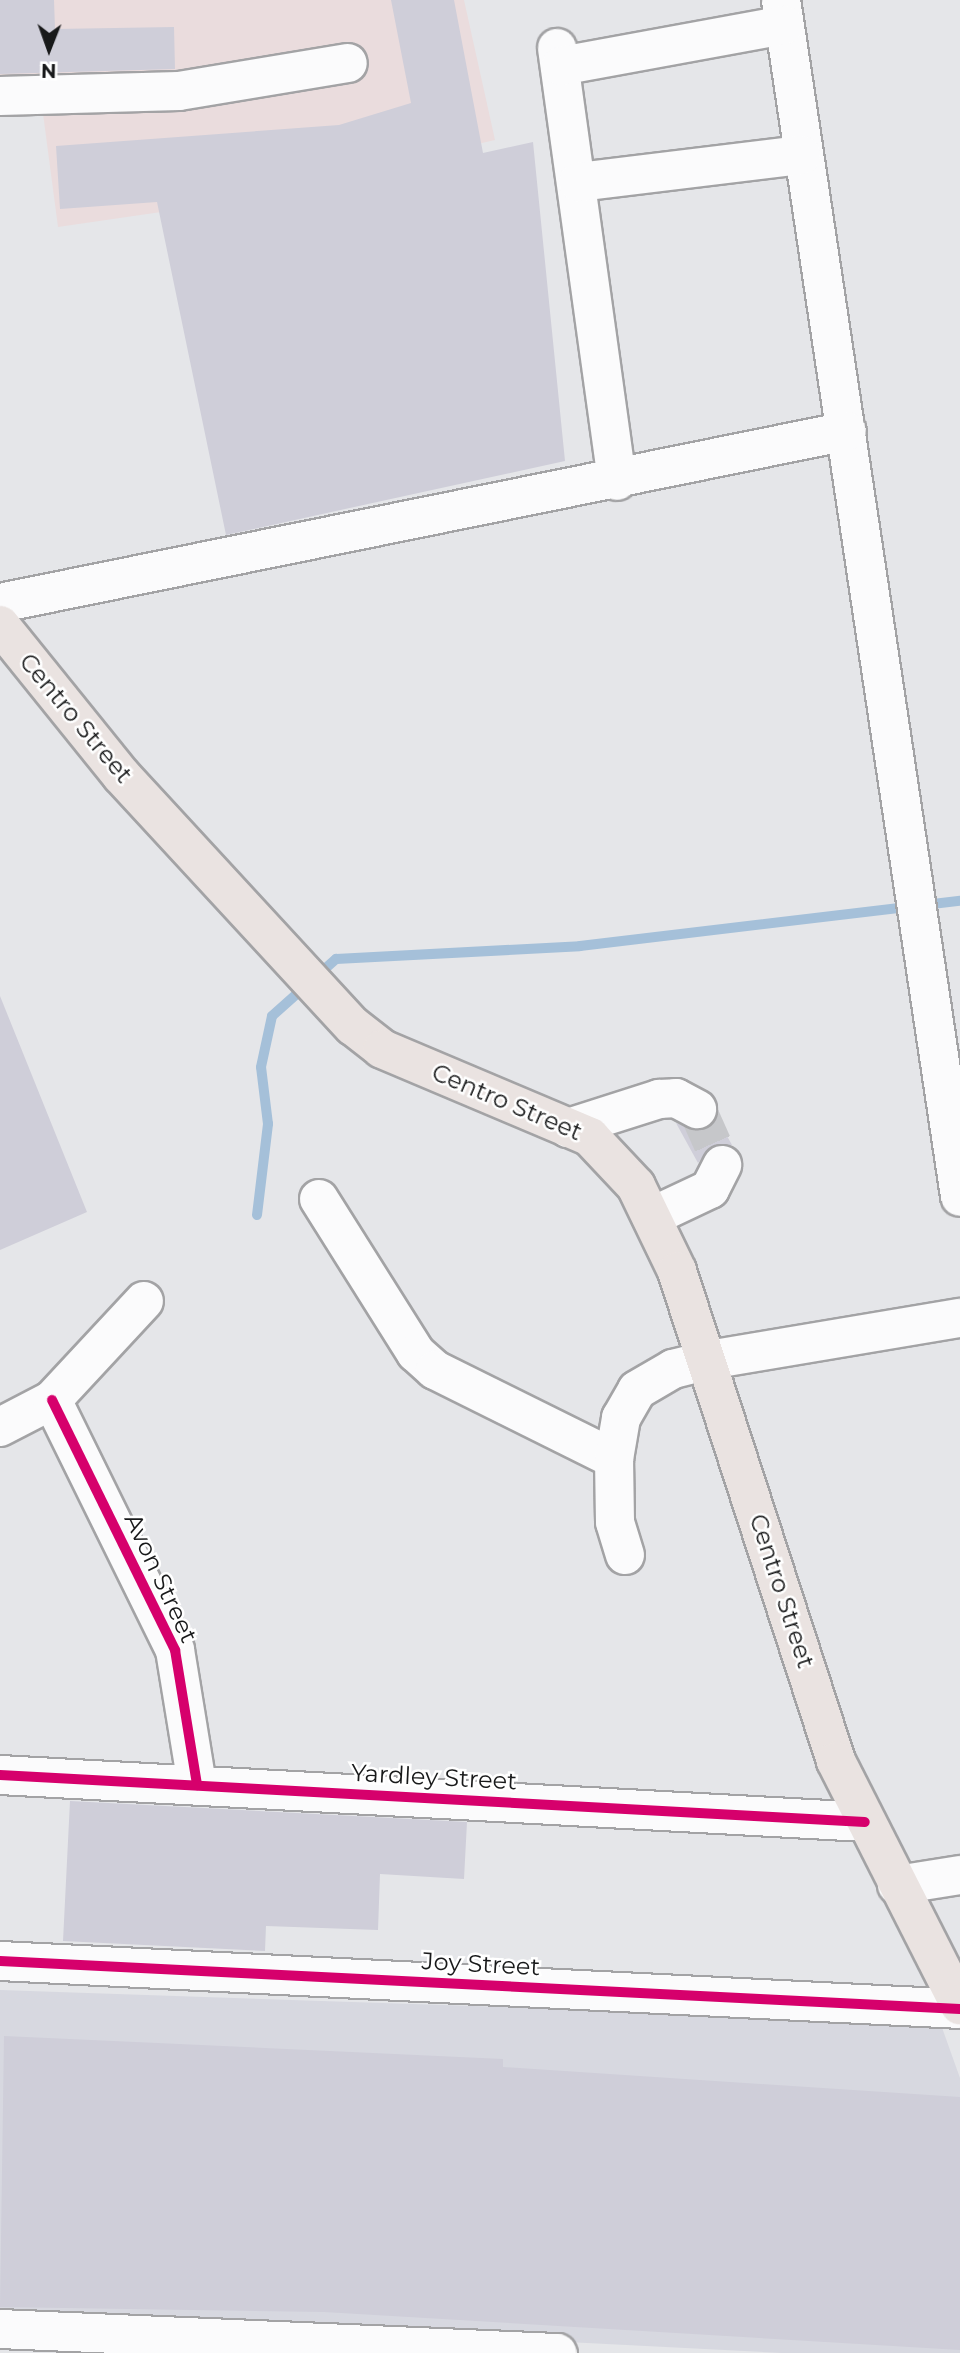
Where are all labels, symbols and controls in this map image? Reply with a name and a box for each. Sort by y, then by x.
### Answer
north arrow [14,14,84,84]
text: N [41,59,57,82]
street label: Centro Street [13,647,139,789]
street label: Centro Street [428,1057,586,1147]
street label: Avon Street [119,1509,203,1647]
street label: Centro Street [744,1510,820,1672]
street label: Yardley Street [350,1758,518,1796]
street label: Joy Street [421,1947,541,1981]

